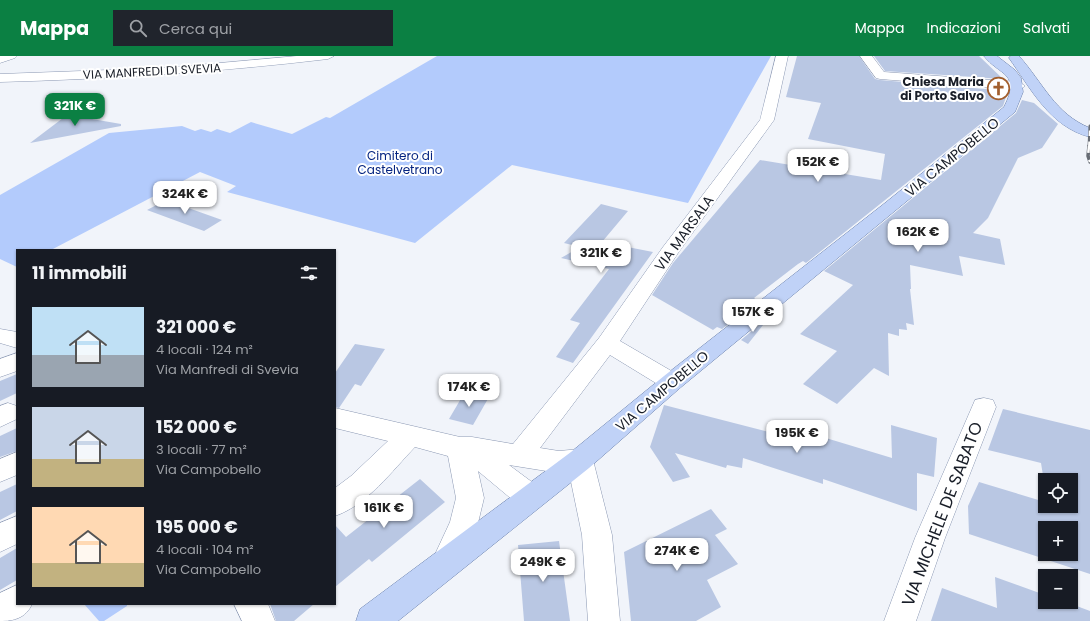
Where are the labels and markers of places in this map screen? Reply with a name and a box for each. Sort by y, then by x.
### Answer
place label: Chiesa Maria di Porto Salvo [900,73,984,104]
church icon: Chiesa Maria di Porto Salvo [986,75,1012,101]
pin: 321K € [42,93,108,127]
pin: 152K € [785,149,851,183]
pin: 324K € [152,181,218,215]
pin: 162K € [885,219,951,253]
pin: 321K € [568,240,634,274]
pin: 157K € [720,299,786,333]
pin: 174K € [436,374,502,408]
pin: 195K € [764,420,830,454]
pin: 161K € [351,495,417,529]
pin: 274K € [644,538,710,572]
pin: 249K € [510,549,576,583]

